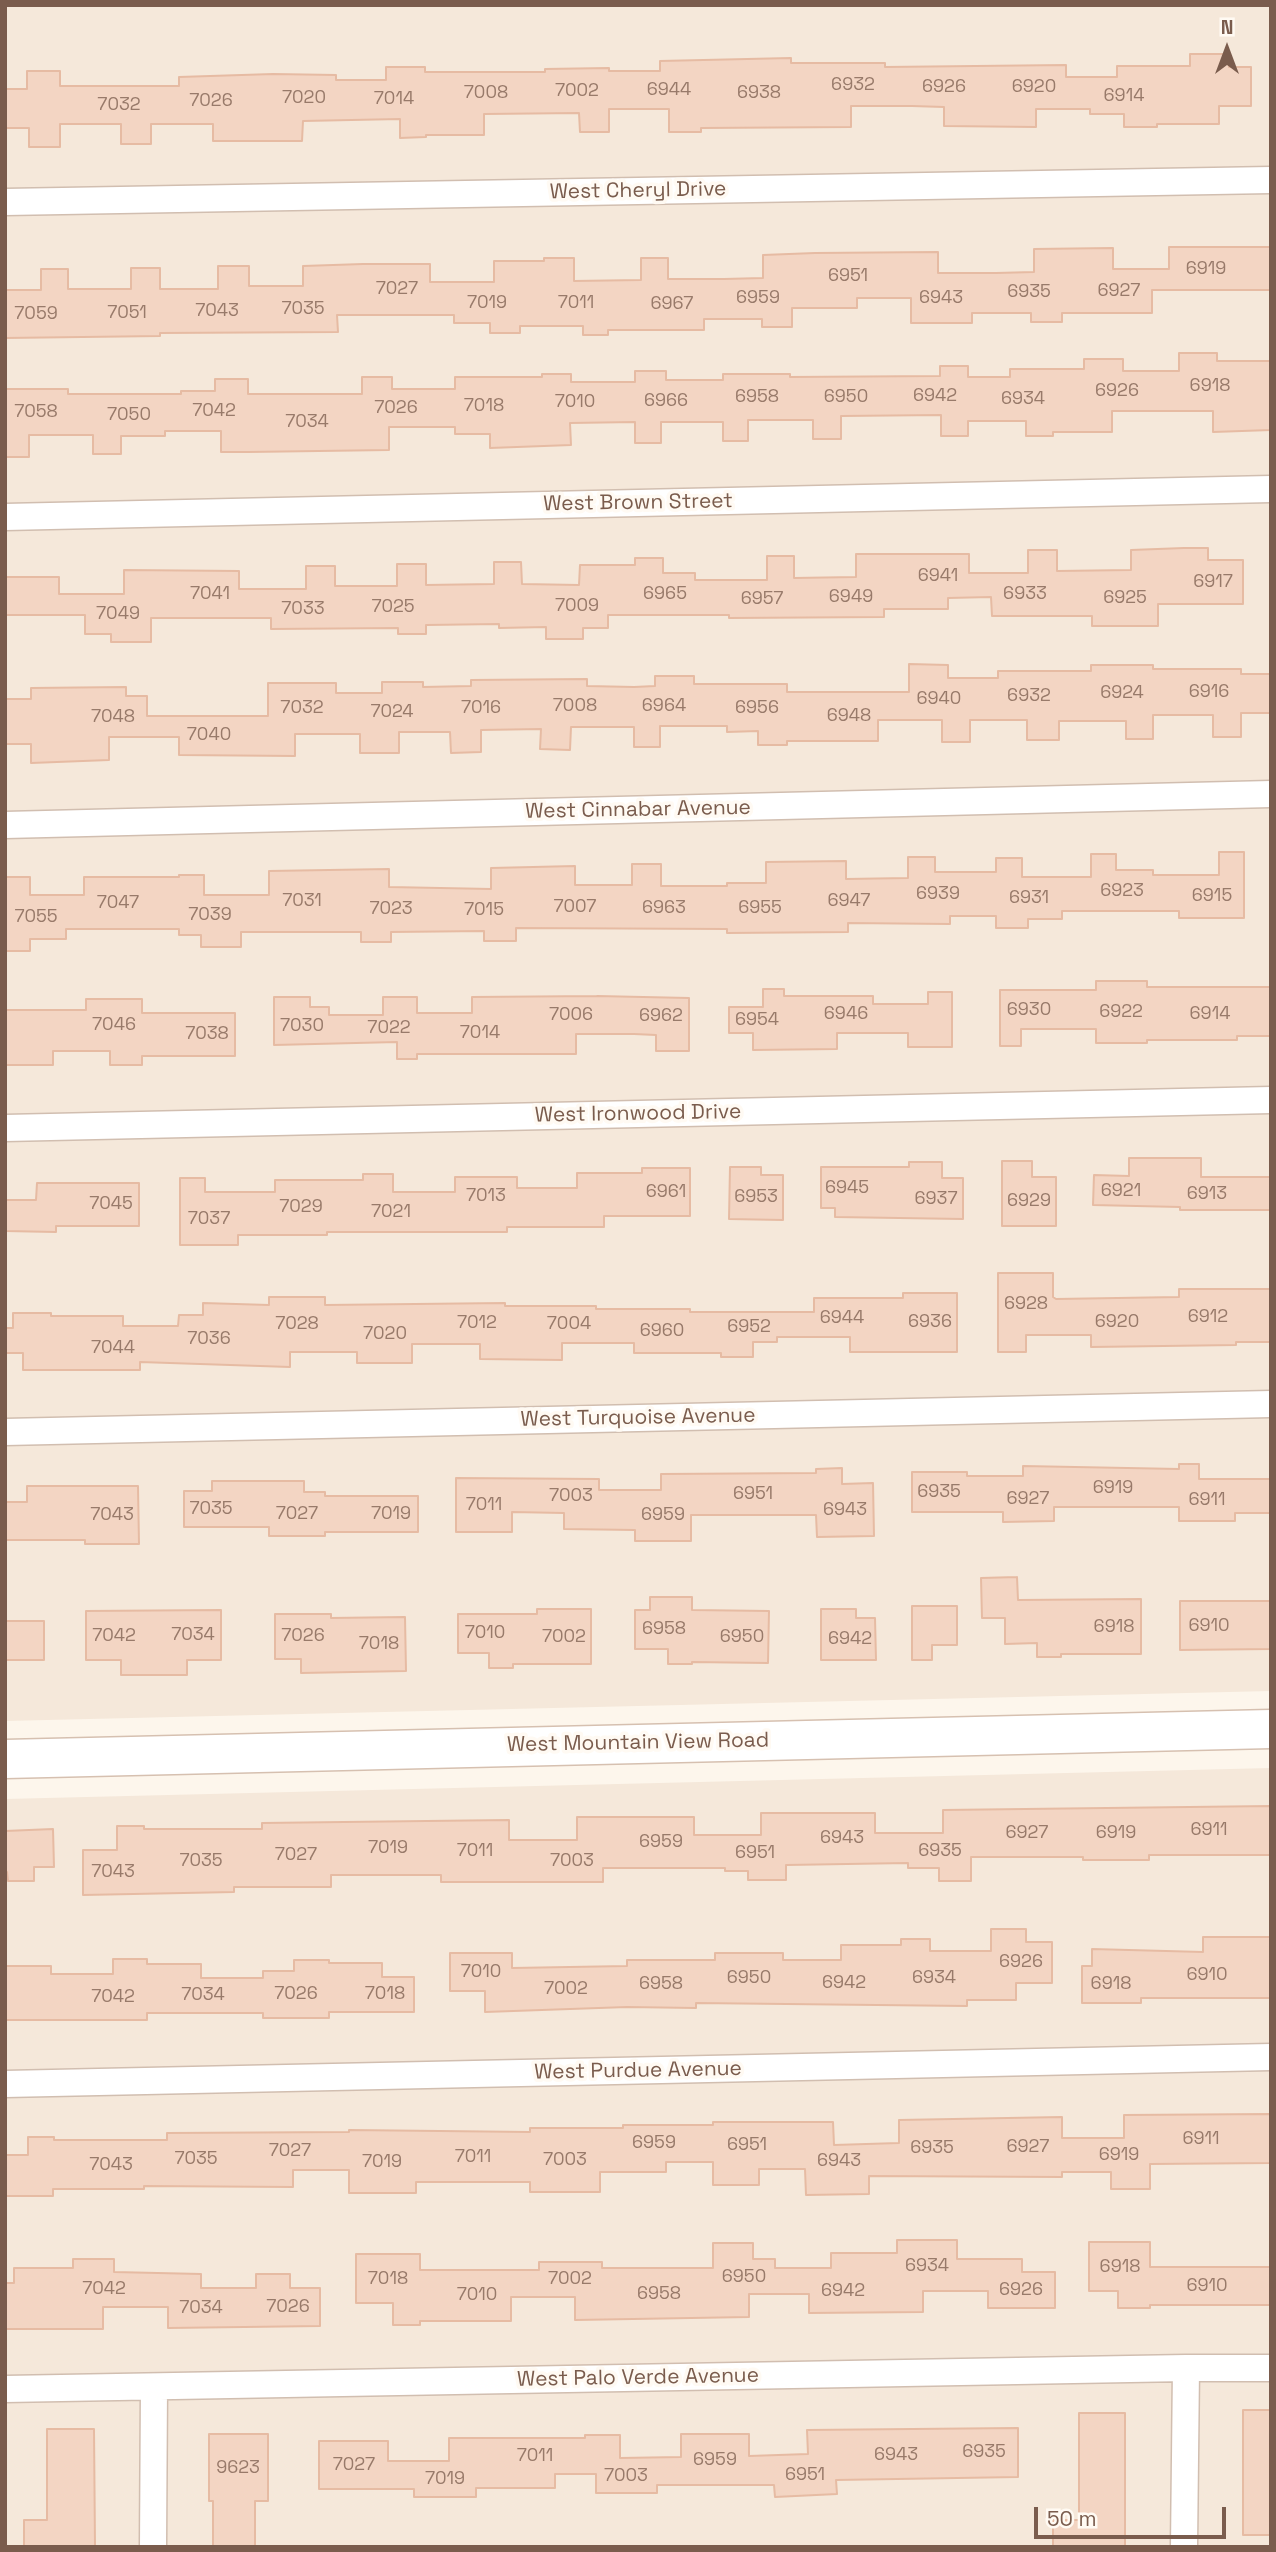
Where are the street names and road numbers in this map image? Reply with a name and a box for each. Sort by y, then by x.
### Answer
street label: West Cheryl Drive [549,177,727,205]
street label: West Brown Street [543,489,733,517]
street label: West Cinnabar Avenue [525,795,751,825]
street label: West Ironwood Drive [534,1100,742,1128]
street label: West Turquoise Avenue [520,1403,756,1433]
street label: West Mountain View Road [507,1728,769,1758]
street label: West Purdue Avenue [534,2057,742,2085]
street label: West Palo Verde Avenue [517,2363,759,2393]

